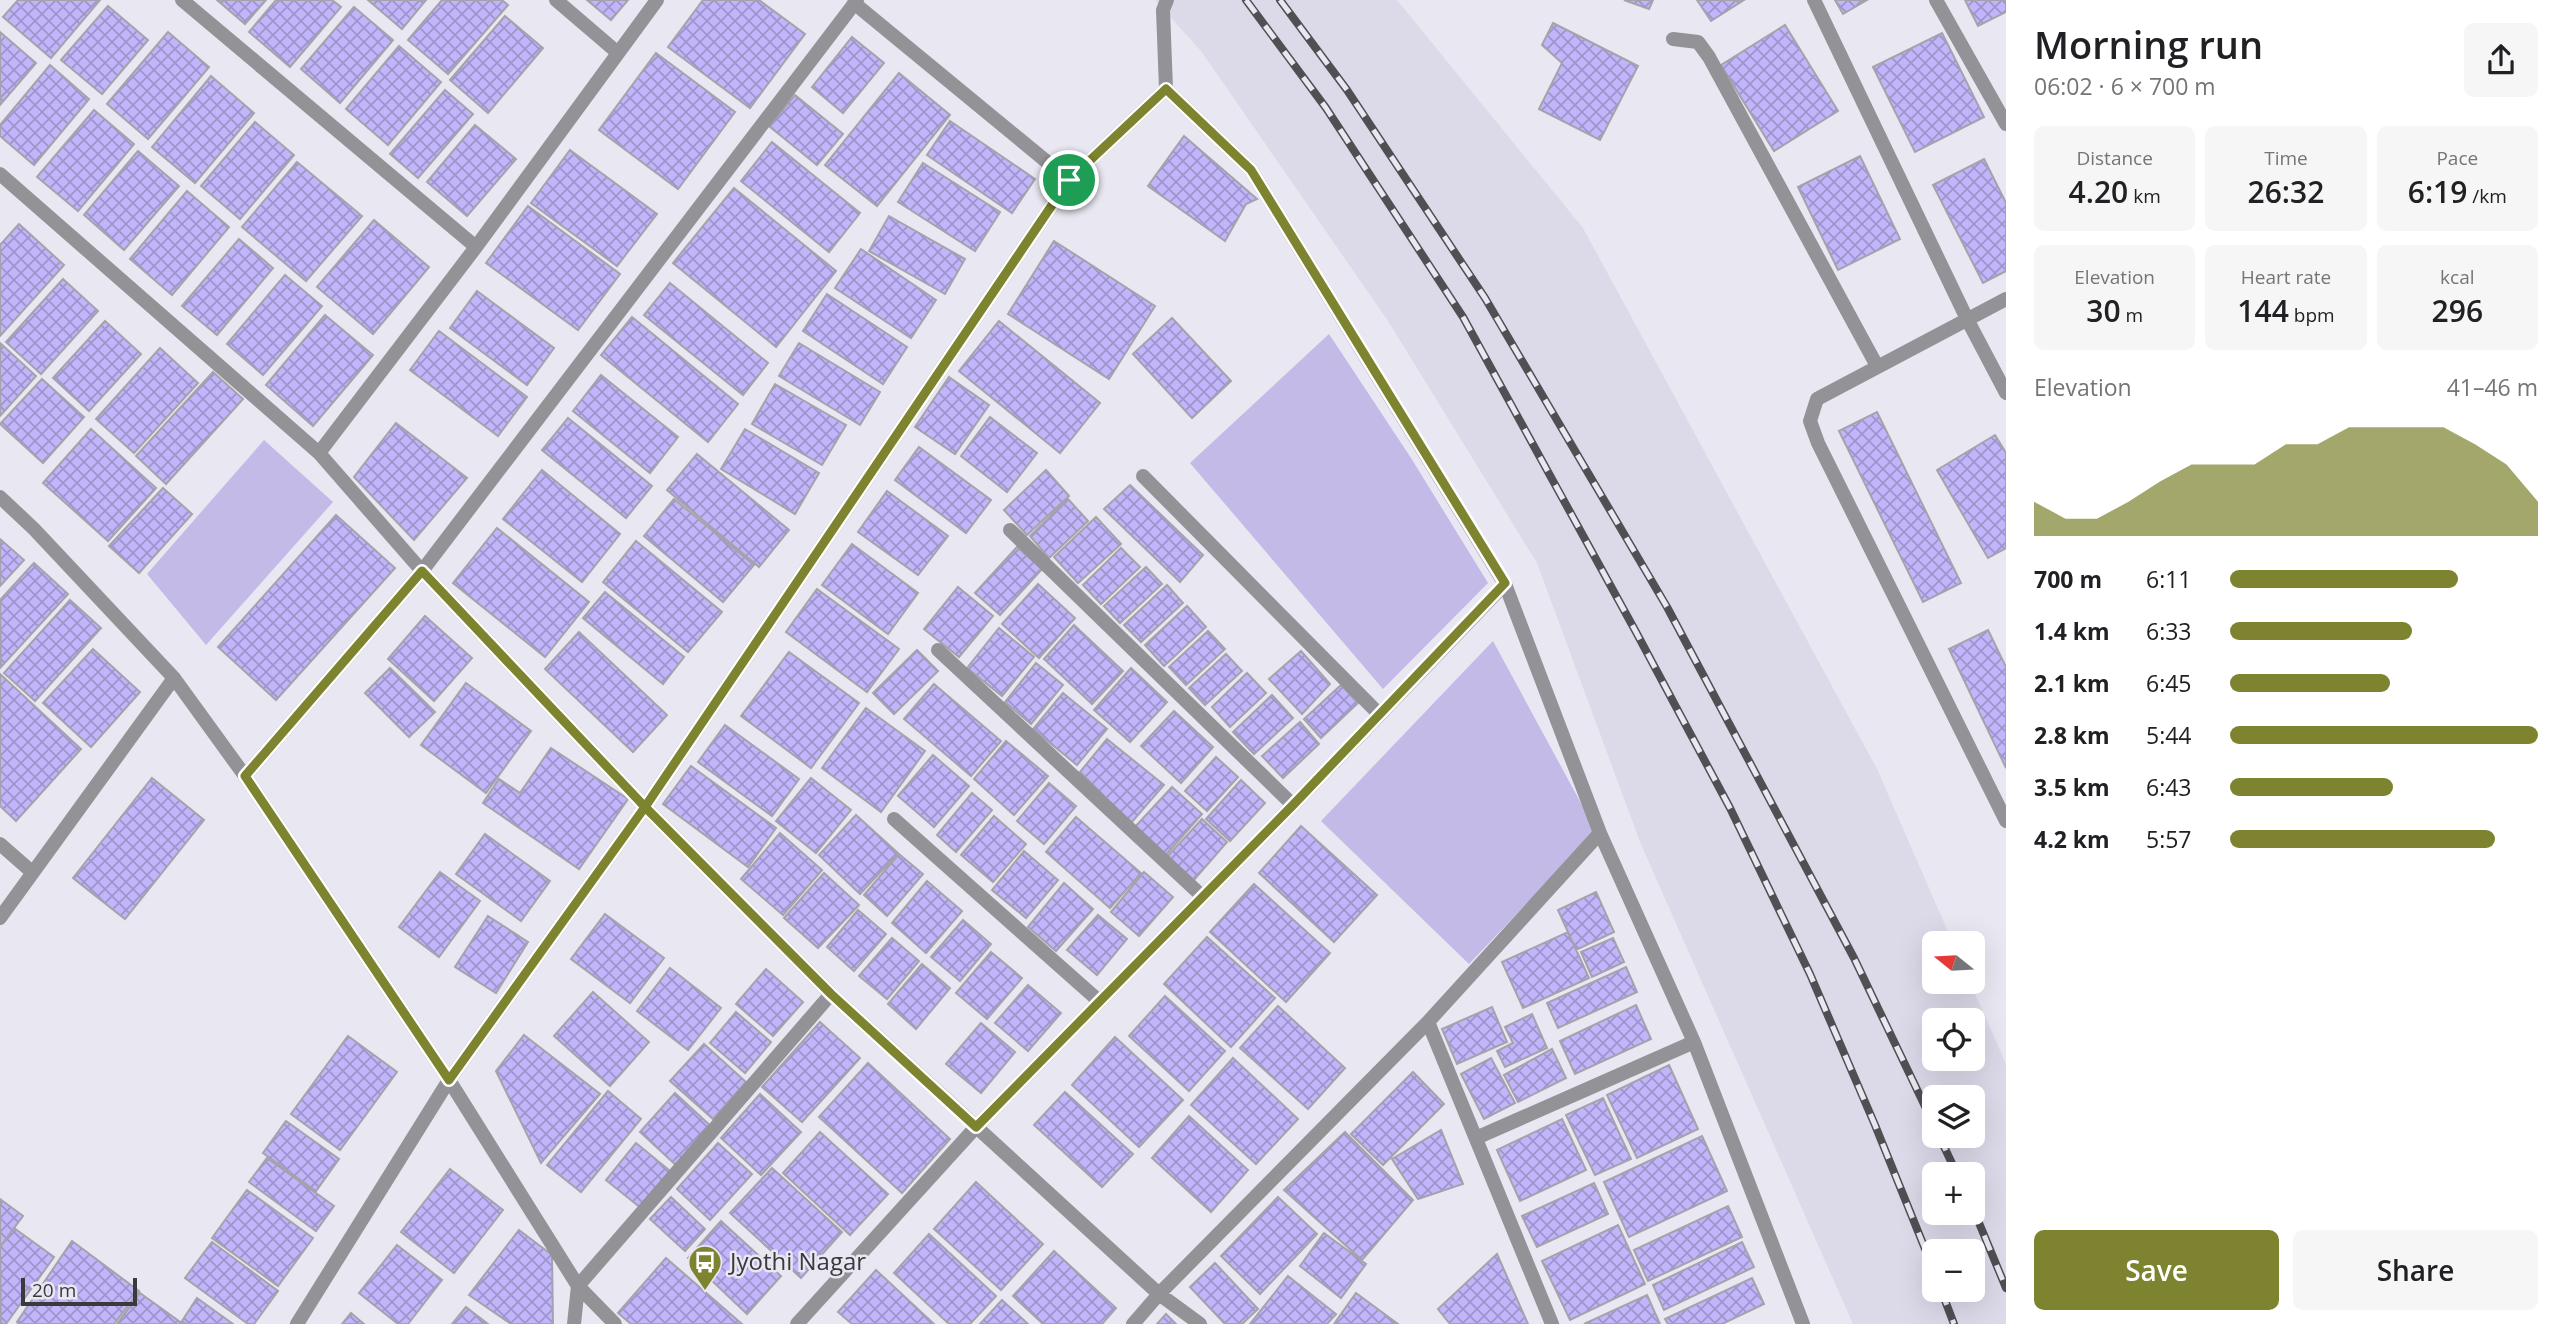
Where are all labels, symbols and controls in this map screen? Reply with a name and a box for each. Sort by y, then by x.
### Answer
text: Morning run [2034,18,2263,70]
button: share [2464,23,2538,97]
text: 06:02 · 6 × 700 m [2034,70,2216,102]
text: Distance [2076,145,2153,171]
text: Time [2264,145,2308,171]
text: Pace [2436,145,2478,171]
pin [1039,150,1099,210]
icon: arrive [1050,161,1088,199]
text: 4.20 [2069,171,2128,212]
text: 26:32 [2248,171,2324,212]
text: 6:19 [2408,171,2467,212]
text: km [2128,183,2161,209]
text: /km [2467,183,2507,209]
text: Elevation [2074,264,2155,290]
text: Heart rate [2241,264,2331,290]
text: kcal [2440,264,2475,290]
text: 30 [2086,290,2121,331]
text: 144 [2237,290,2289,331]
text: 296 [2432,290,2483,331]
text: m [2121,302,2143,328]
text: bpm [2289,302,2335,328]
text: Elevation [2034,371,2132,403]
text: 41–46 m [2447,371,2538,403]
text: 700 m [2034,563,2102,595]
text: 6:11 [2146,563,2192,595]
text: 1.4 km [2034,615,2110,647]
text: 6:33 [2146,615,2192,647]
text: 2.1 km [2034,667,2110,699]
text: 6:45 [2146,667,2192,699]
text: 2.8 km [2034,719,2110,751]
text: 5:44 [2146,719,2192,751]
text: 3.5 km [2034,771,2110,803]
text: 6:43 [2146,771,2192,803]
text: 4.2 km [2034,823,2110,855]
text: 5:57 [2146,823,2192,855]
north arrow [1922,931,1984,994]
map controls [1922,931,1985,1302]
button: locate [1922,1008,1985,1071]
button: layers [1922,1085,1985,1148]
button: + [1922,1162,1985,1225]
button: Save [2034,1230,2279,1310]
button: Share [2293,1230,2538,1310]
button: − [1922,1239,1985,1302]
bus stop icon: Jyothi Nagar [686,1243,724,1292]
place label: Jyothi Nagar [728,1244,866,1277]
scale bar [21,1275,136,1307]
text: 20 m [32,1277,76,1303]

